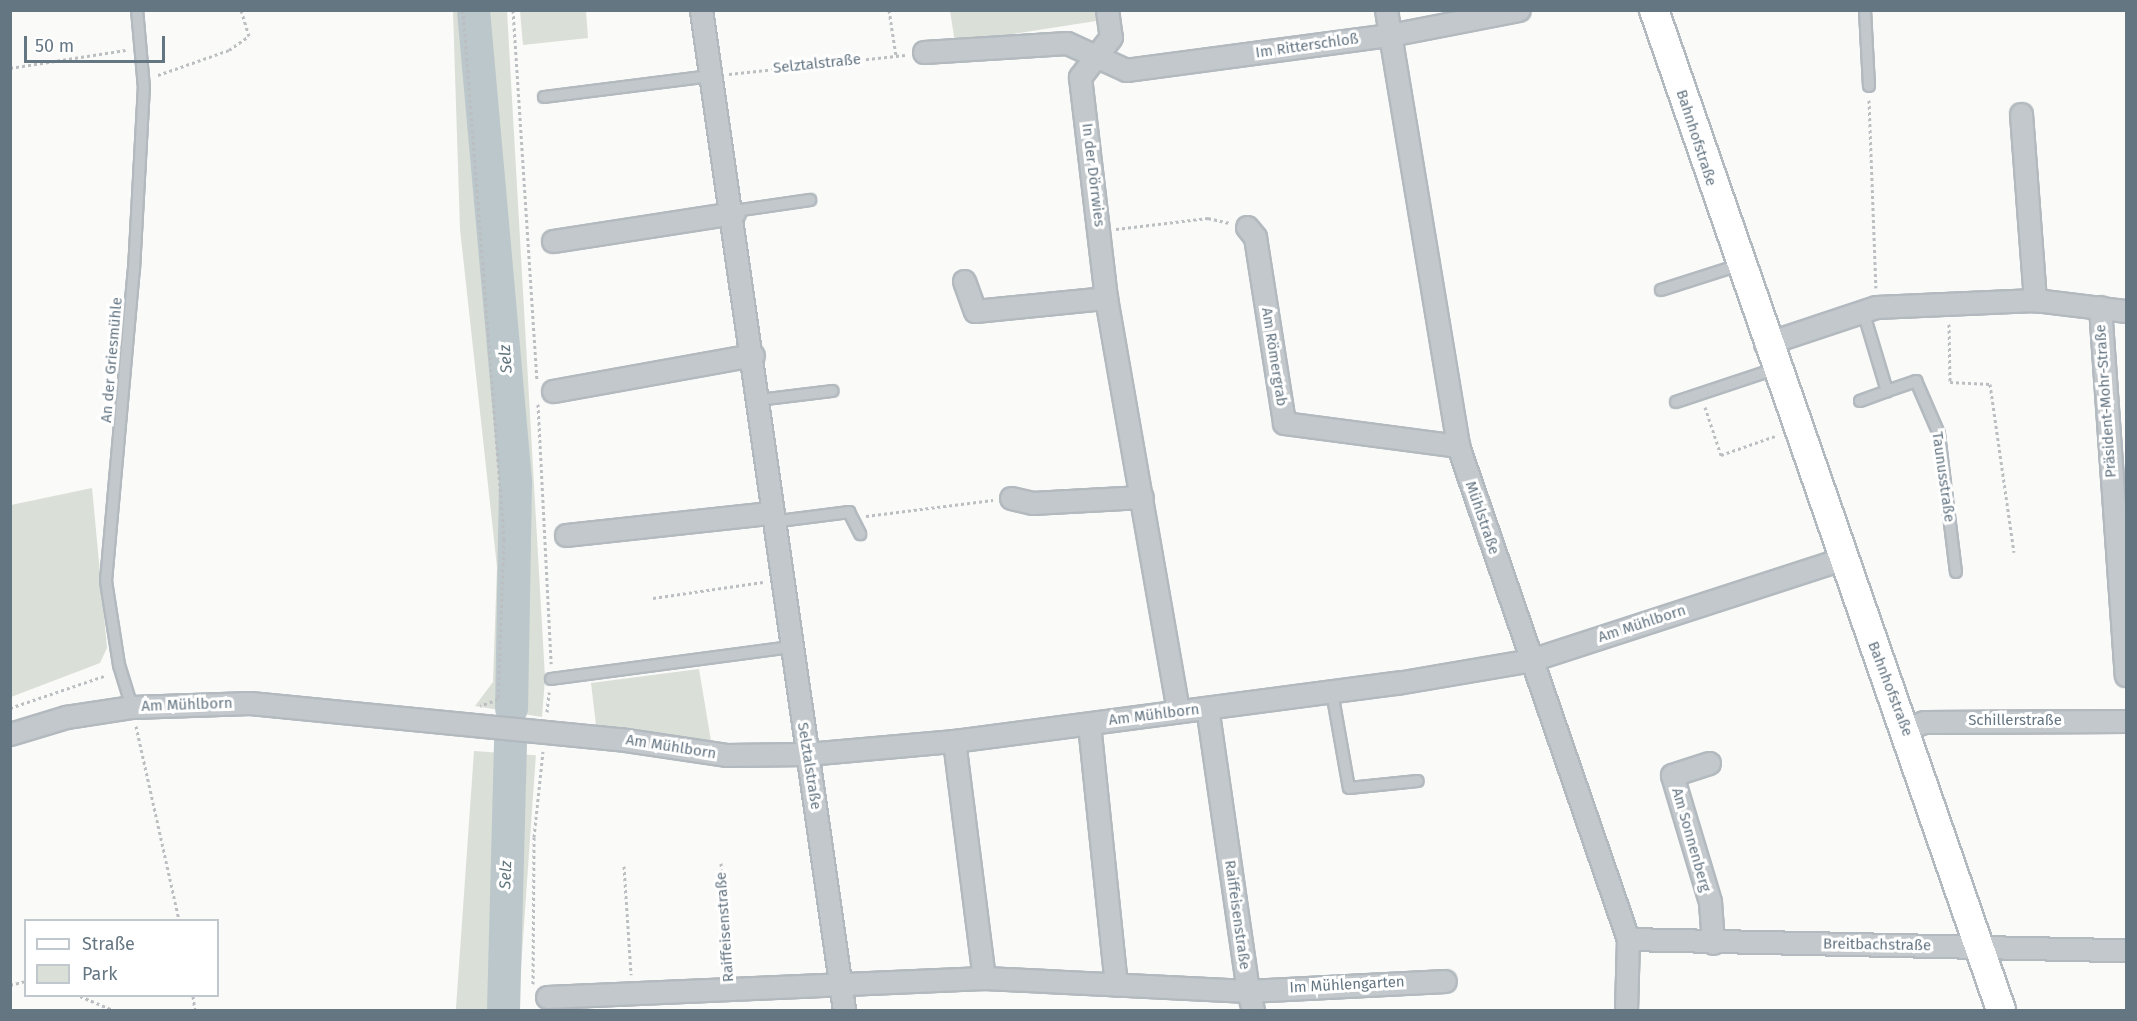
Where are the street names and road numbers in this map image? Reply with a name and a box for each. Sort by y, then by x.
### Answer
street label: Im Ritterschloß [1254,30,1360,62]
street label: Selztalstraße [772,50,862,78]
street label: Bahnhofstraße [1672,88,1720,188]
street label: In der Dörrwies [1078,122,1108,228]
street label: An der Griesmühle [98,297,126,423]
street label: Am Römergrab [1257,306,1291,408]
street label: Präsident-Mohr-Straße [2092,324,2120,478]
street label: Taunusstraße [1928,431,1958,523]
street label: Mühlstraße [1461,479,1503,557]
street label: Am Mühlborn [1596,601,1688,647]
street label: Bahnhofstraße [1864,639,1916,739]
street label: Am Mühlborn [141,694,233,716]
street label: Am Mühlborn [1108,701,1200,729]
street label: Schillerstraße [1968,712,2062,730]
street label: Selztalstraße [793,721,825,811]
street label: Am Mühlborn [625,731,717,763]
street label: Am Sonnenberg [1668,786,1714,894]
street label: Raiffeisenstraße [1220,859,1254,971]
street label: Raiffeisenstraße [712,871,738,983]
street label: Breitbachstraße [1823,935,1931,955]
street label: Im Mühlengarten [1289,973,1405,997]

